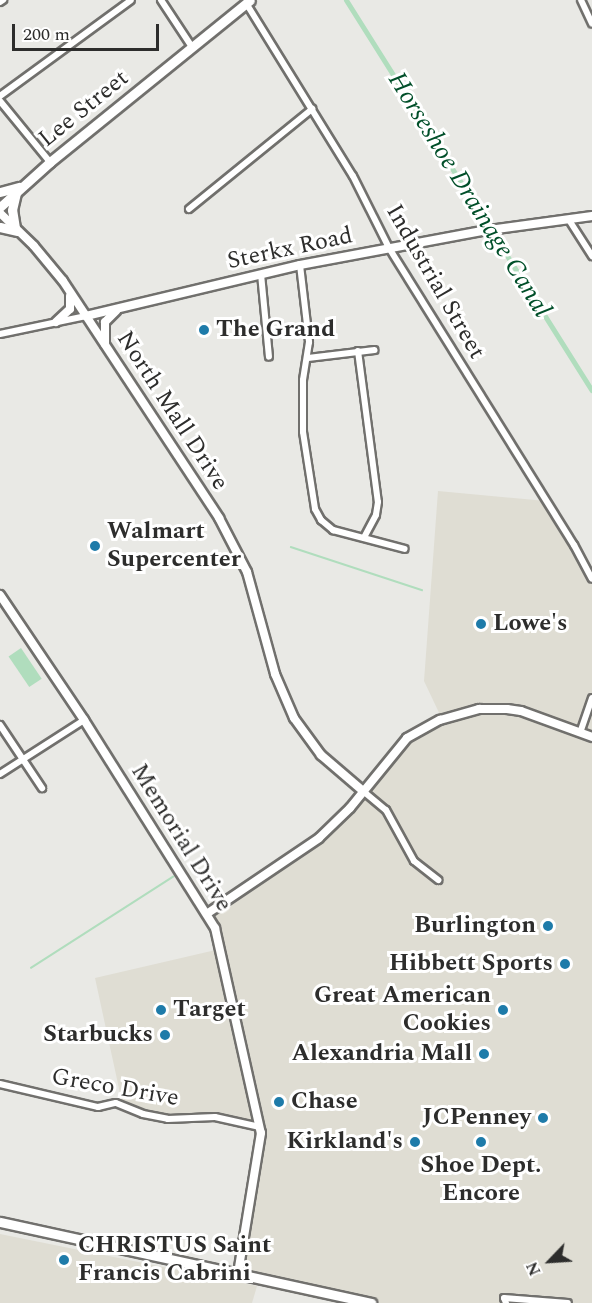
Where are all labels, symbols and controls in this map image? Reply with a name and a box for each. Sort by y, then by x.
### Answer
scale bar [15,12,162,50]
text: 200 m [23,21,70,48]
street label: Lee Street [33,64,135,154]
water label: Horseshoe Drainage Canal [381,67,557,323]
street label: Industrial Street [379,200,491,364]
street label: Sterkx Road [225,222,355,276]
place label: The Grand [216,316,335,344]
marker: The Grand [197,323,211,337]
street label: North Mall Drive [110,326,234,496]
place label: Walmart Supercenter [107,518,241,574]
marker: Walmart Supercenter [88,539,102,553]
place label: Lowe's [493,610,568,638]
marker: Lowe's [474,617,488,631]
street label: Memorial Drive [124,759,238,917]
place label: Burlington [414,912,536,940]
marker: Burlington [541,919,555,933]
place label: Hibbett Sports [389,950,553,978]
marker: Hibbett Sports [558,957,572,971]
place label: Great American Cookies [314,982,491,1038]
place label: Target [173,996,246,1024]
marker: Target [154,1003,168,1017]
marker: Great American Cookies [496,1003,510,1017]
place label: Starbucks [43,1021,153,1049]
marker: Starbucks [158,1028,172,1042]
place label: Alexandria Mall [291,1040,472,1068]
marker: Alexandria Mall [477,1047,491,1061]
street label: Greco Drive [49,1063,181,1113]
place label: Chase [291,1088,358,1116]
marker: Chase [272,1095,286,1109]
place label: JCPenney [422,1104,531,1132]
marker: JCPenney [536,1111,550,1125]
place label: Kirkland's [287,1128,403,1156]
marker: Kirkland's [408,1135,422,1149]
marker: Shoe Dept. Encore [474,1135,488,1149]
place label: Shoe Dept. Encore [421,1152,541,1208]
north arrow [520,1231,580,1291]
place label: CHRISTUS Saint Francis Cabrini [78,1232,271,1288]
marker: CHRISTUS Saint Francis Cabrini [55,1251,73,1269]
text: N [520,1258,547,1280]

